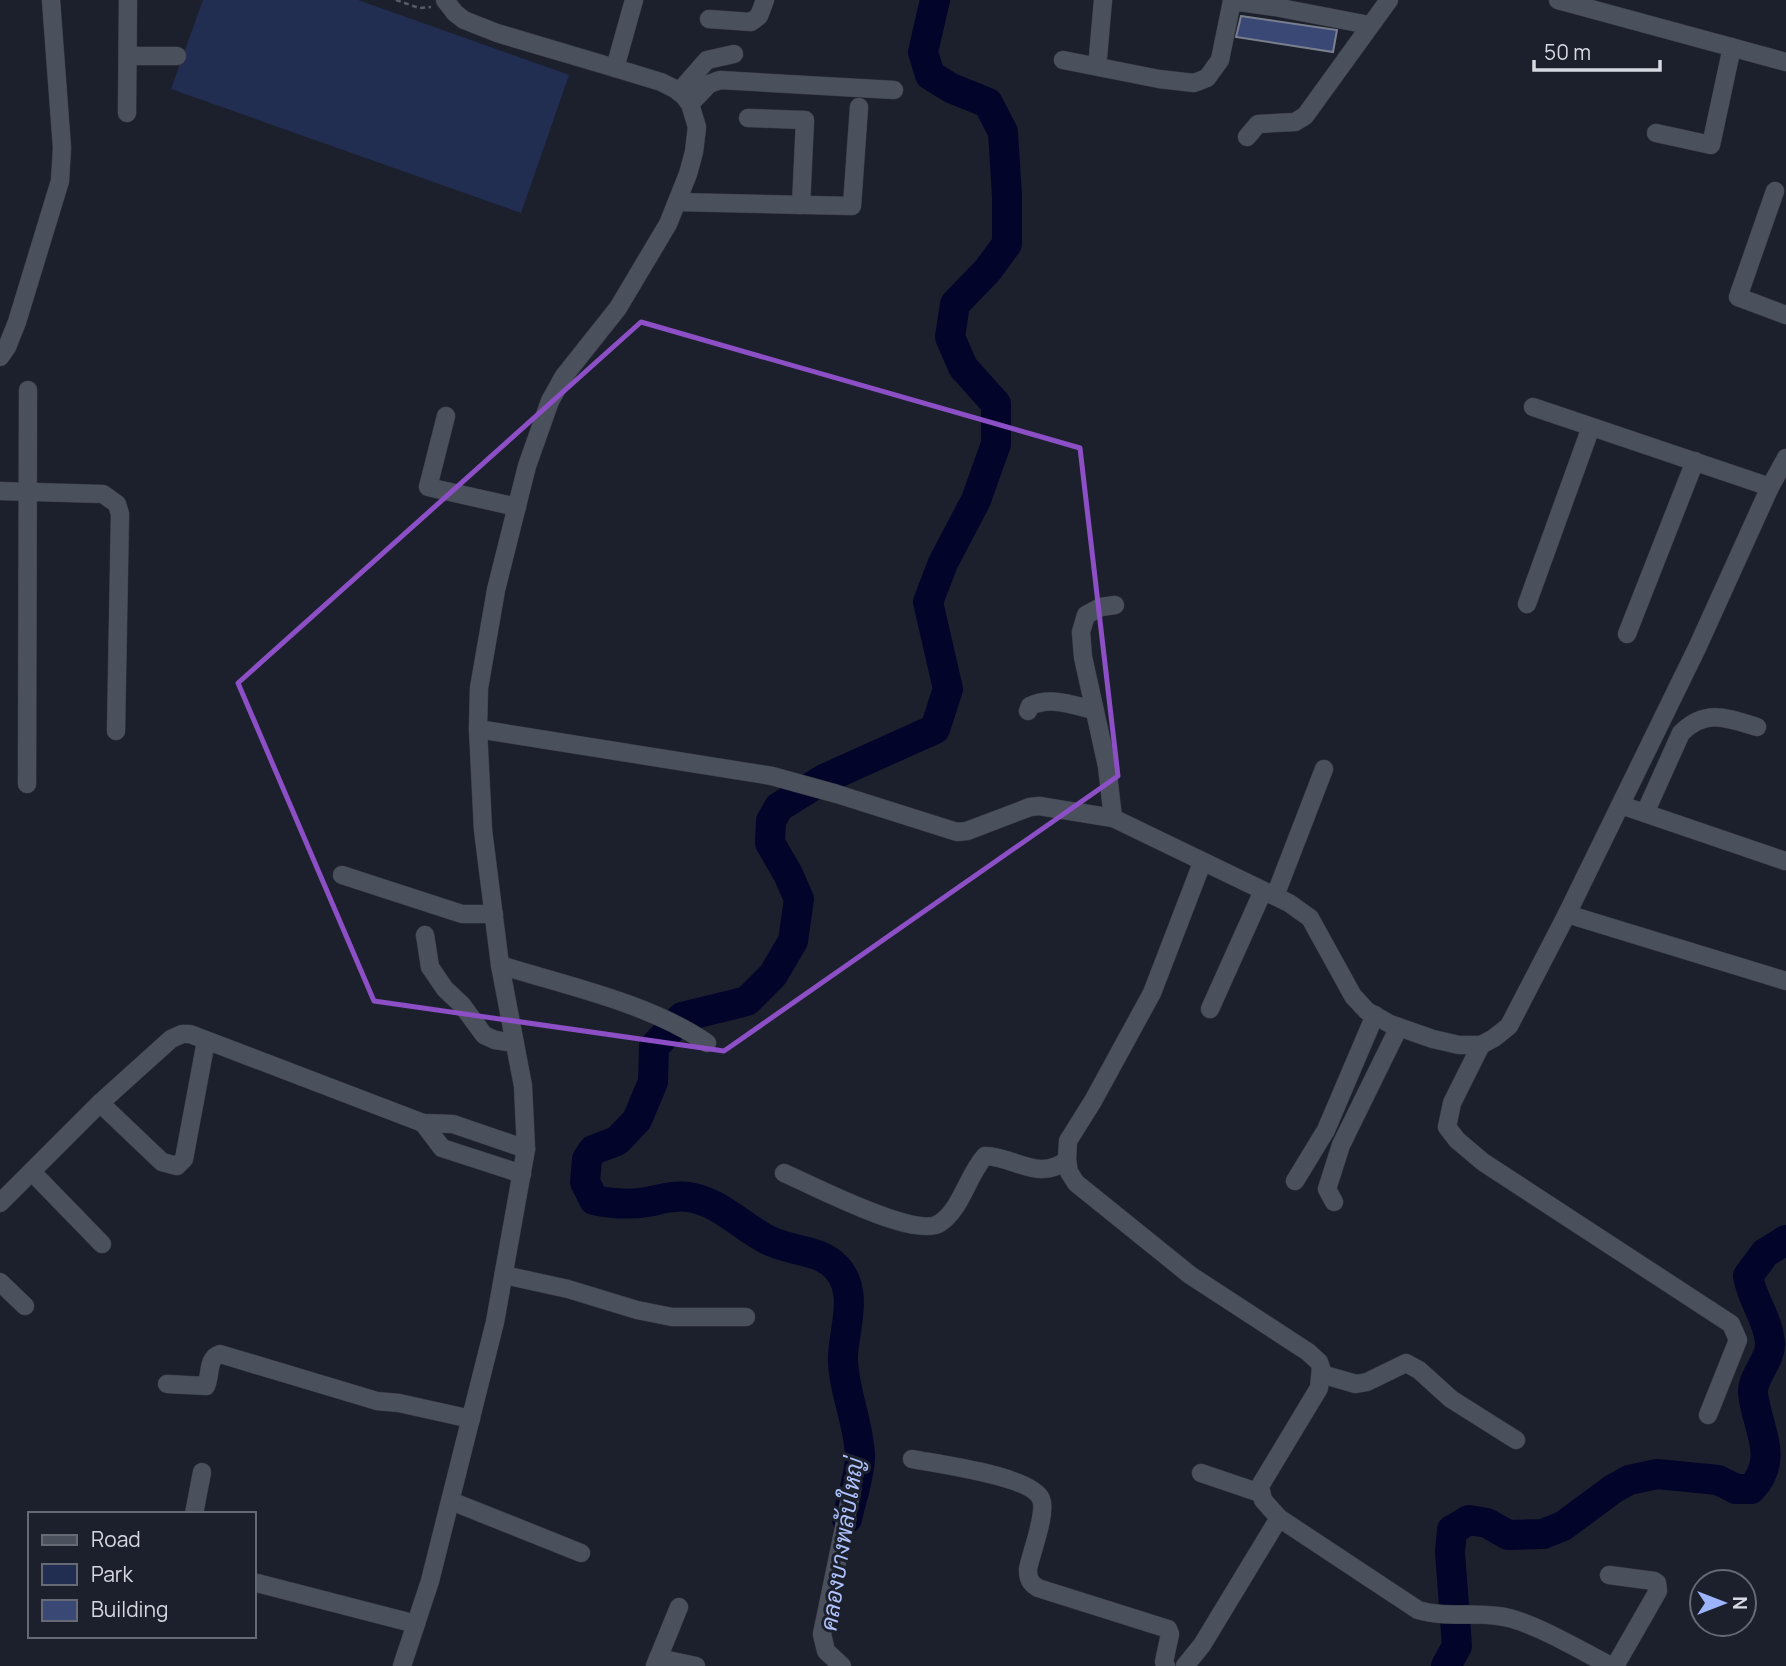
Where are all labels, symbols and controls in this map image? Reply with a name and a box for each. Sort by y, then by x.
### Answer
scale bar [1534,28,1660,72]
text: 50 m [1544,38,1591,66]
water label: คลองบางพลับใหญ่ [812,1454,871,1633]
legend [28,1512,256,1638]
text: Road [91,1525,141,1553]
text: Park [91,1560,133,1588]
north arrow [1688,1568,1758,1638]
text: Building [91,1595,168,1623]
text: N [1727,1596,1753,1610]

